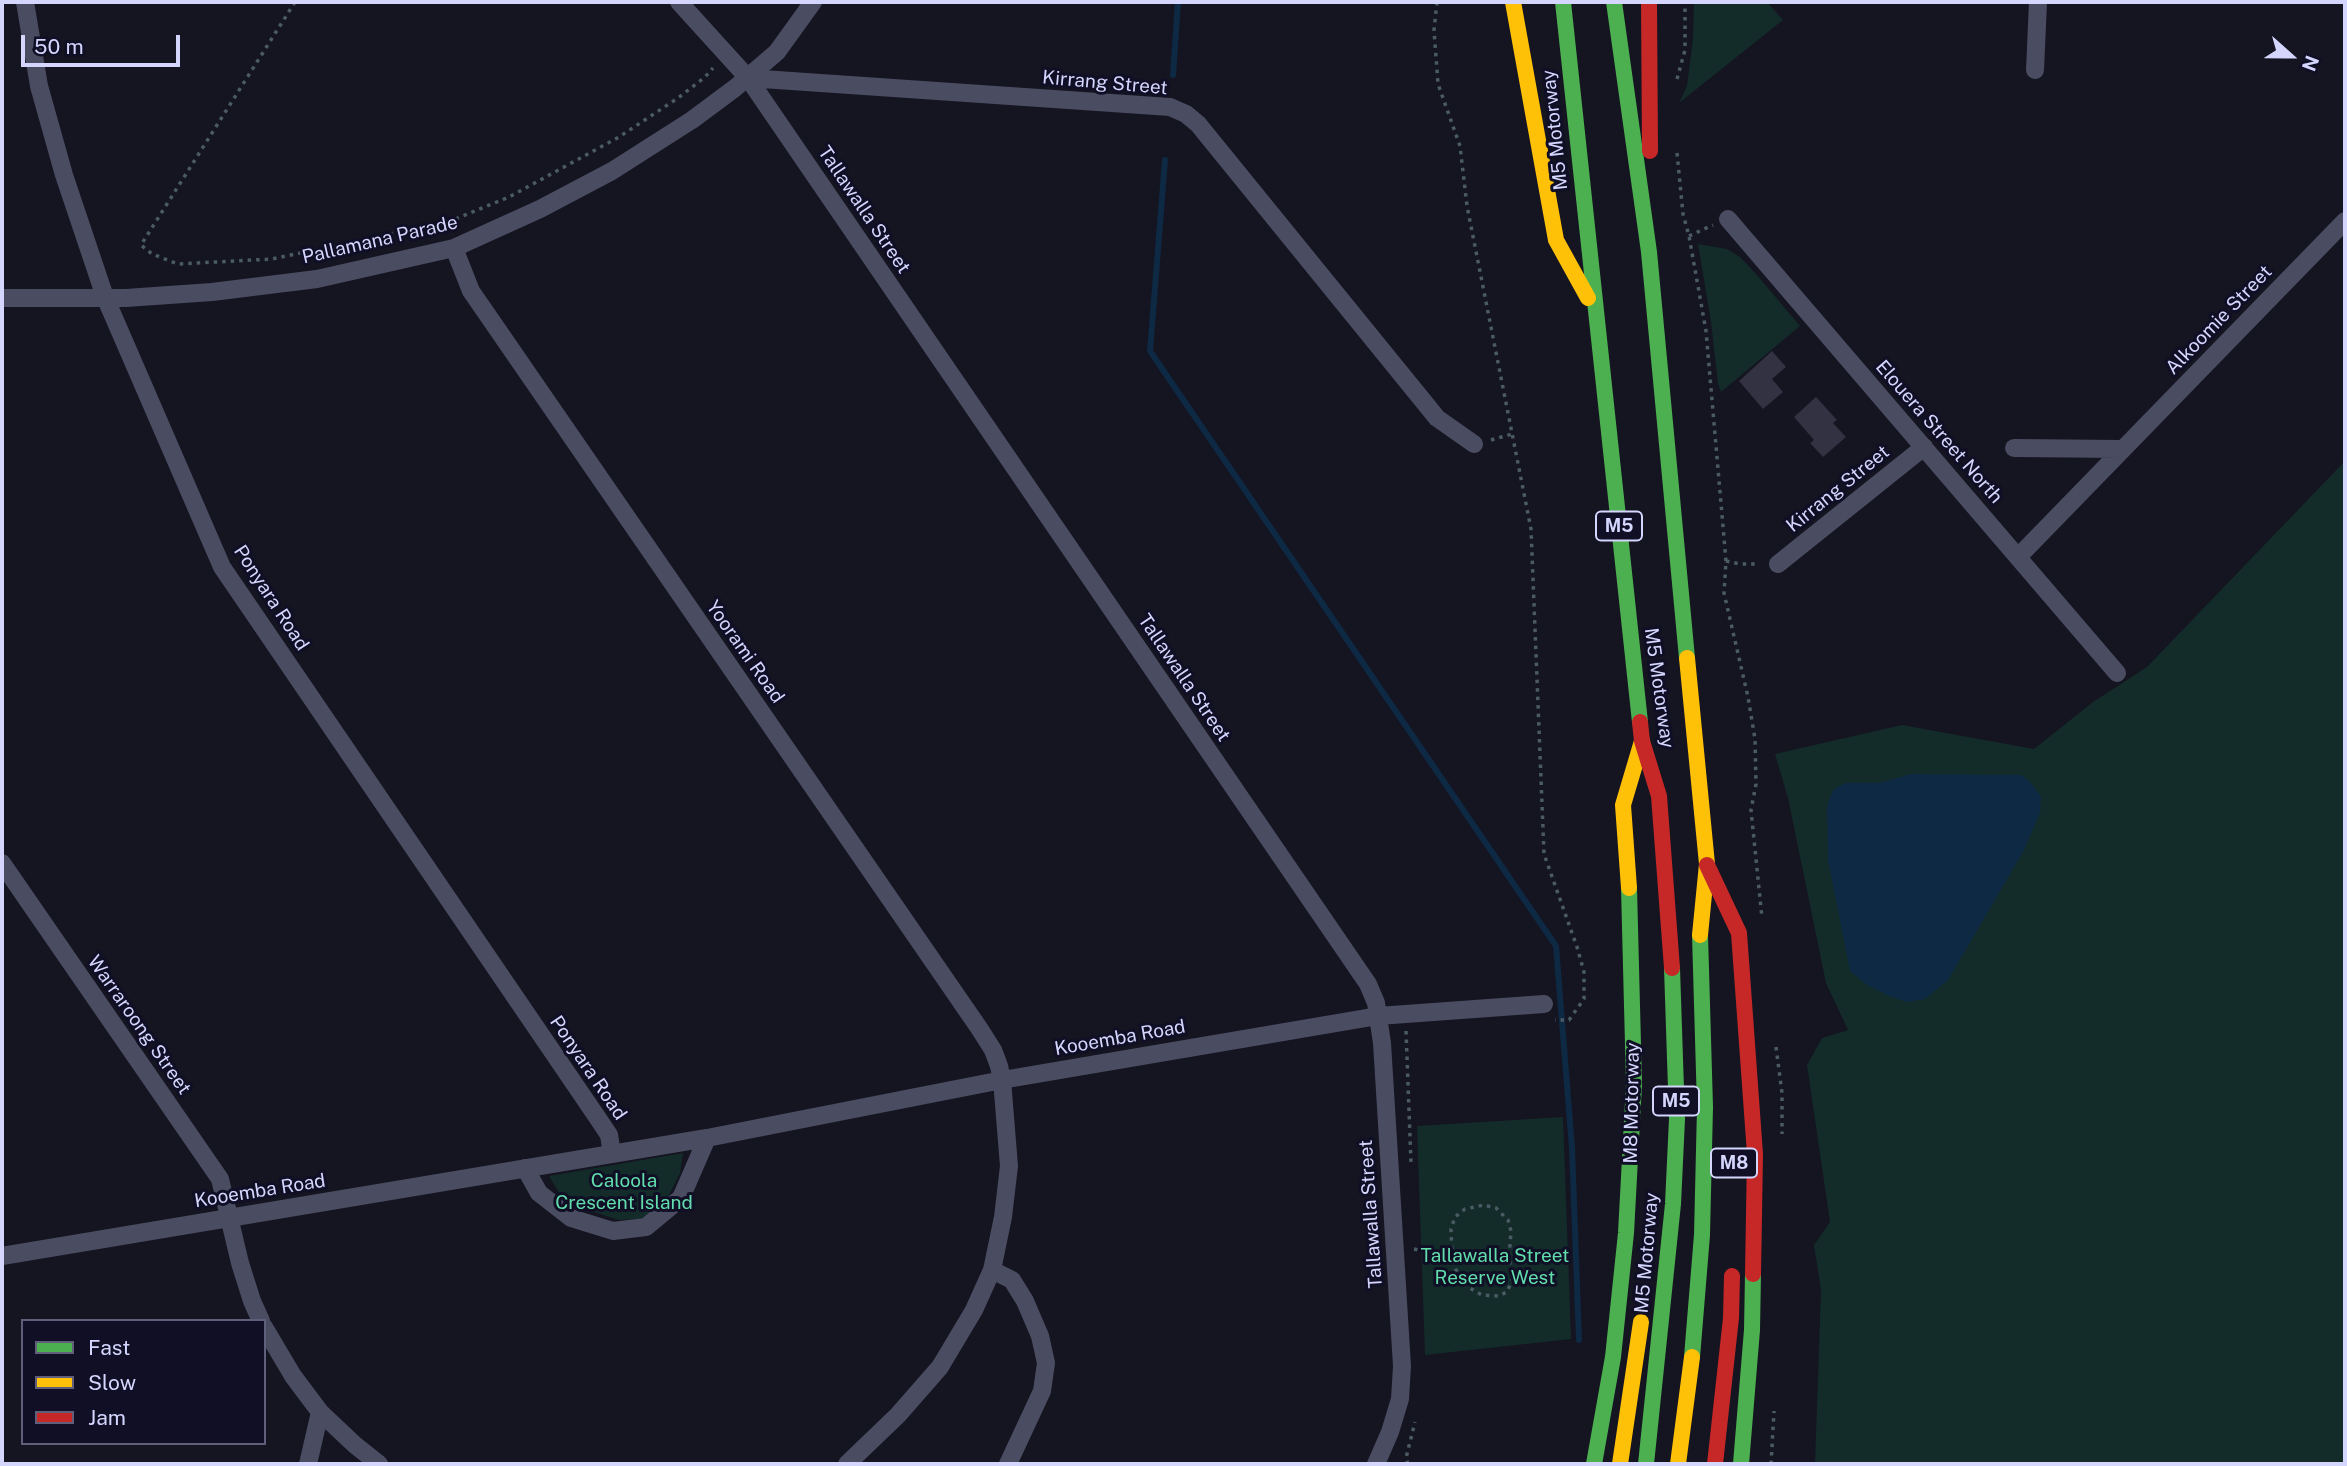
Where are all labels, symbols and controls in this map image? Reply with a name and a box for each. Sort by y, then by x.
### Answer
scale bar [24,21,184,65]
north arrow [2256,21,2326,91]
text: 50 m [34,34,84,59]
text: N [2298,53,2324,74]
street label: Kirrang Street [1041,66,1169,100]
street label: M5 Motorway [1537,69,1573,191]
street label: Tallawalla Street [813,142,915,278]
street label: Pallamana Parade [300,211,460,269]
street label: Alkoomie Street [2161,261,2277,379]
street label: Elouera Street North [1871,356,2007,508]
street label: Kirrang Street [1782,441,1894,537]
road number: M5 [1596,512,1642,540]
street label: Ponyara Road [228,541,314,655]
street label: Yoorami Road [701,596,789,708]
street label: Tallawalla Street [1133,610,1235,746]
street label: M5 Motorway [1639,626,1679,750]
street label: Warraroong Street [82,951,196,1099]
street label: Ponyara Road [545,1011,631,1125]
street label: Kooemba Road [1053,1015,1187,1061]
street label: M8 Motorway [1620,1042,1644,1164]
road number: M5 [1653,1086,1699,1116]
street label: Tallawalla Street [1354,1139,1388,1289]
road number: M8 [1711,1148,1757,1178]
street label: Kooemba Road [193,1169,327,1213]
park label: Caloola Crescent Island [555,1170,693,1214]
street label: M5 Motorway [1630,1192,1664,1314]
park label: Tallawalla Street Reserve West [1421,1245,1569,1289]
legend [21,1319,266,1445]
text: Fast [88,1335,130,1360]
text: Slow [88,1370,136,1395]
text: Jam [88,1405,126,1430]

